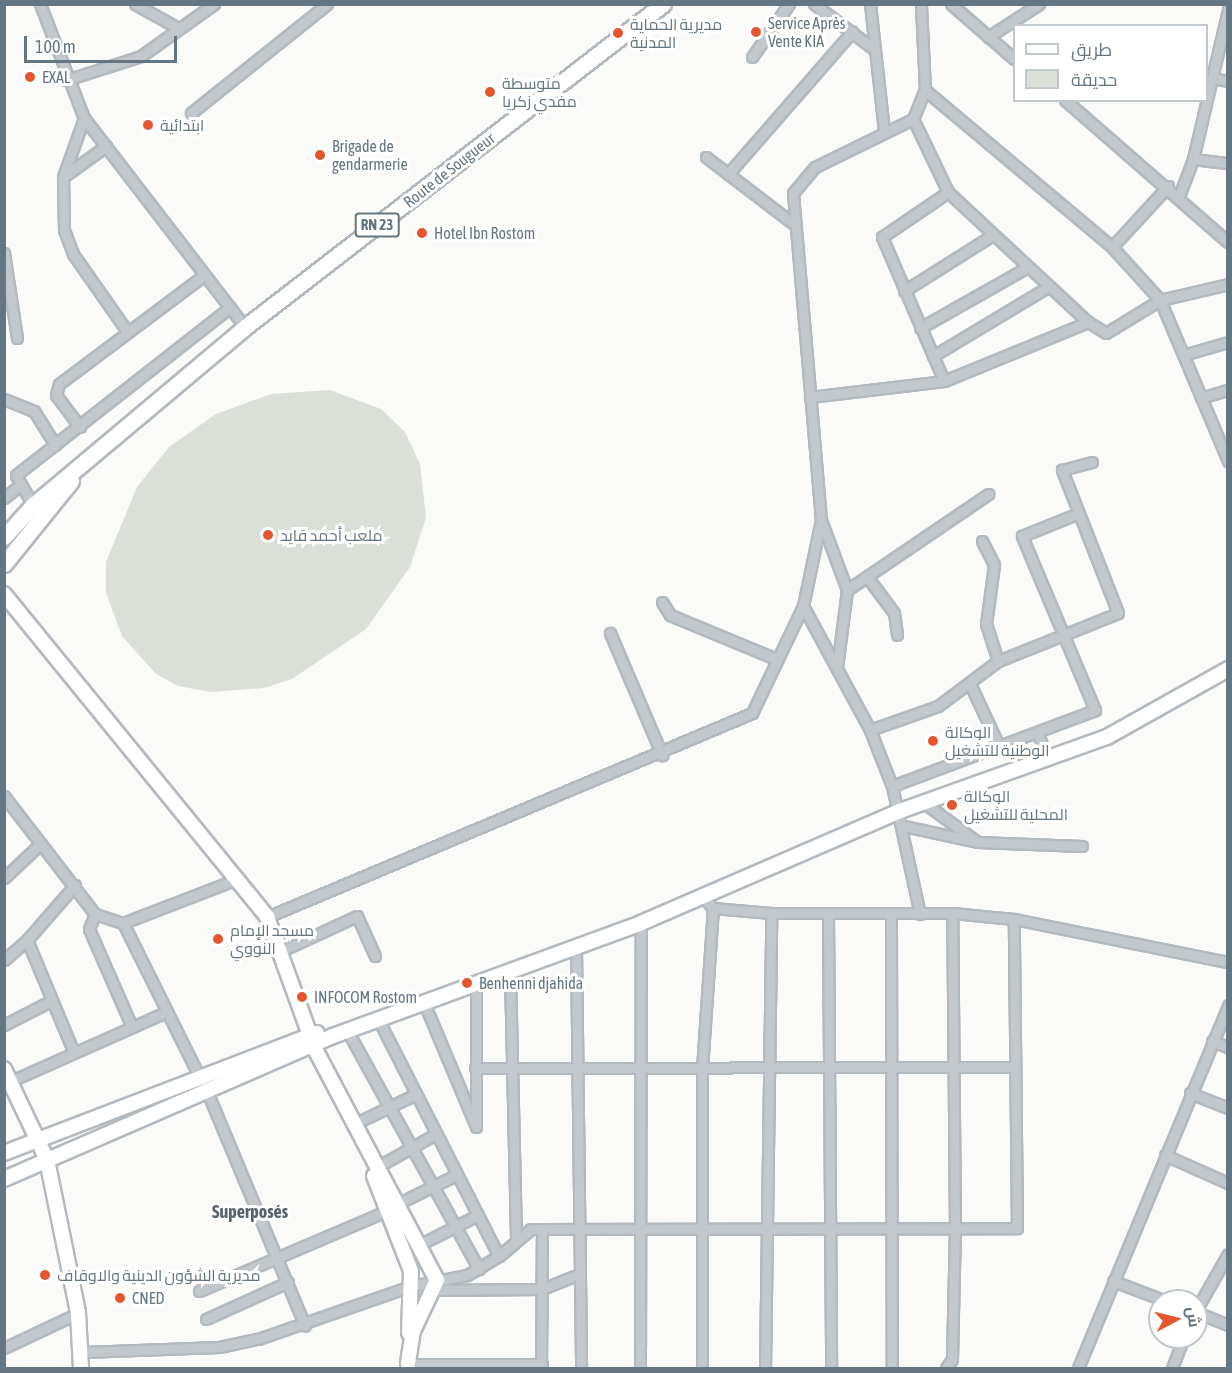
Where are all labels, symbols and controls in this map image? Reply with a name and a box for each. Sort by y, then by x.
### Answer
place label: Service Après Vente KIA [768,13,845,51]
place label: مديرية الحماية المدنية [630,14,722,52]
scale bar [27,24,180,62]
legend [1013,24,1208,102]
marker: Service Après Vente KIA [749,25,763,39]
marker: مديرية الحماية المدنية [611,26,625,40]
text: 100 m [35,36,76,57]
text: طريق [1071,39,1112,60]
place label: EXAL [42,67,70,87]
text: حديقة [1071,69,1117,90]
marker: EXAL [23,70,37,84]
place label: متوسطة مفدي زكريا [502,73,577,111]
marker: متوسطة مفدي زكريا [483,85,497,99]
place label: ابتدائية [160,115,204,135]
marker: ابتدائية [141,118,155,132]
street label: Route de Sougueur [400,128,498,212]
place label: Brigade de gendarmerie [332,136,408,174]
marker: Brigade de gendarmerie [313,148,327,162]
road number: RN 23 [354,213,400,237]
place label: Hotel Ibn Rostom [434,223,535,243]
marker: Hotel Ibn Rostom [415,226,429,240]
place label: ملعب أحمد قايد [280,525,383,545]
marker: ملعب أحمد قايد [261,528,275,542]
place label: الوكالة الوطنية للتشغيل [945,722,1050,760]
marker: الوكالة الوطنية للتشغيل [926,734,940,748]
place label: الوكالة المحلية للتشغيل [964,786,1068,824]
marker: الوكالة المحلية للتشغيل [945,798,959,812]
place label: مسجد الإمام النووي [230,920,314,958]
marker: مسجد الإمام النووي [211,932,225,946]
place label: Benhenni djahida [479,973,583,993]
marker: Benhenni djahida [460,976,474,990]
place label: INFOCOM Rostom [314,987,417,1007]
marker: INFOCOM Rostom [295,990,309,1004]
district label: Superposés [212,1201,288,1223]
place label: مديرية الشؤون الدينية والاوقاف [57,1265,261,1285]
marker: مديرية الشؤون الدينية والاوقاف [38,1268,52,1282]
place label: CNED [132,1288,164,1308]
north arrow [1148,1289,1208,1349]
marker: CNED [113,1291,127,1305]
text: ش [1184,1306,1204,1328]

